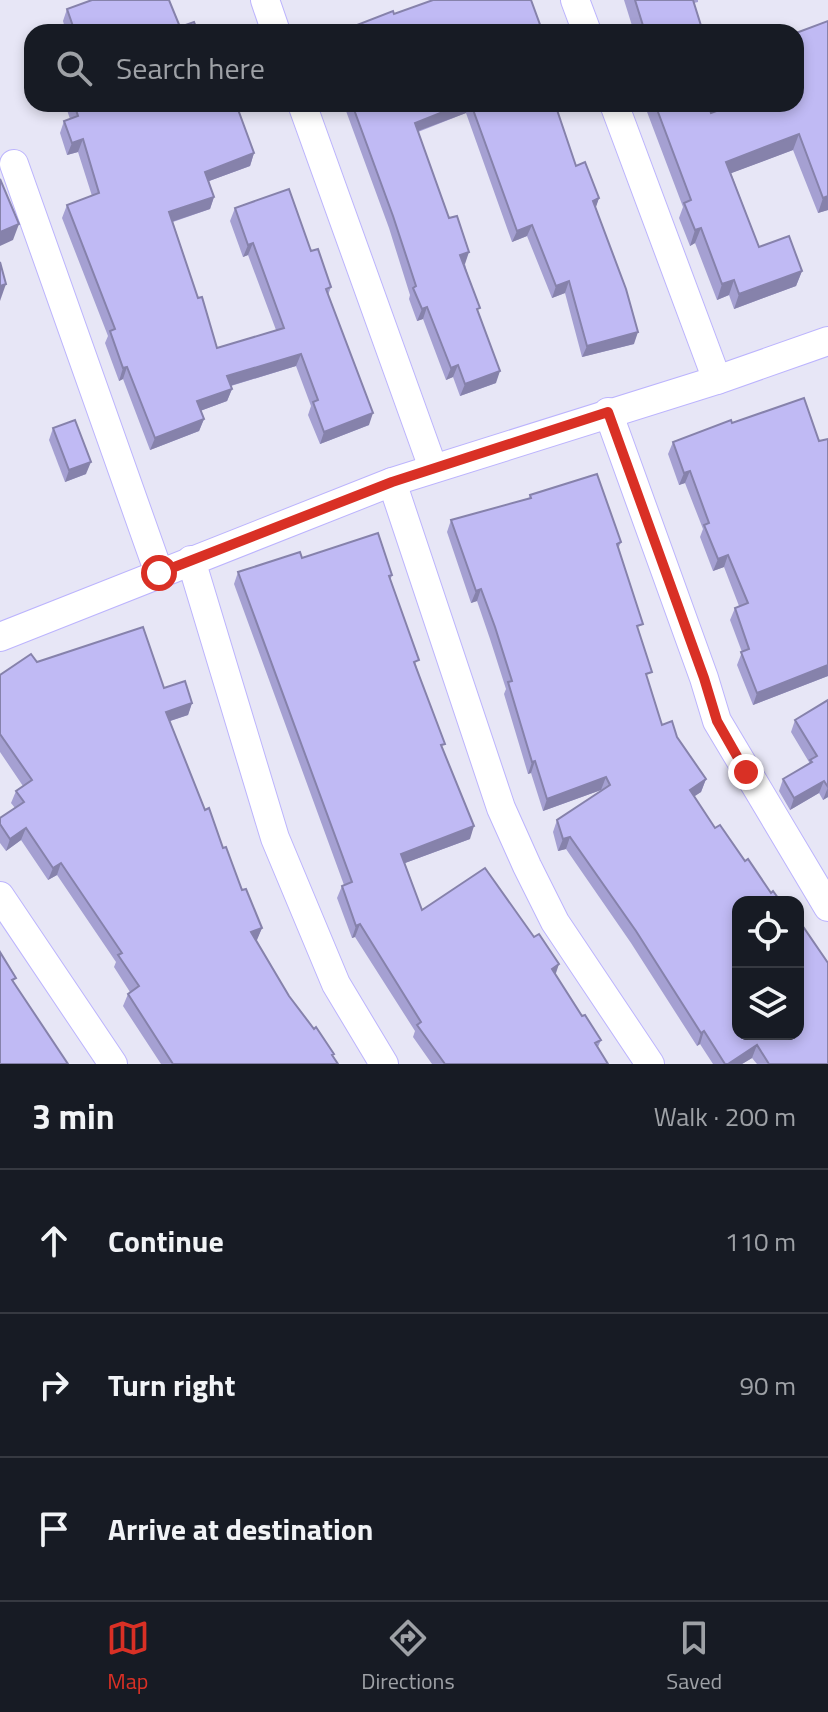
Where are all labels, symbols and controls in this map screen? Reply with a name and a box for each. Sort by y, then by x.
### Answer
search box [24,24,804,112]
text: Search here [116,45,265,91]
icon: search [52,46,96,90]
route start [141,555,177,591]
route end [728,754,764,790]
map controls [732,896,804,1040]
button: locate [732,896,804,968]
button: layers [732,968,804,1040]
text: 3 min [32,1090,115,1142]
text: Walk · 200 m [654,1097,796,1136]
text: Continue [108,1218,224,1264]
icon: ahead [32,1219,76,1263]
text: 110 m [725,1222,796,1261]
text: Turn right [108,1362,236,1408]
icon: right [32,1363,76,1407]
text: 90 m [739,1366,796,1405]
text: Arrive at destination [108,1506,373,1552]
icon: arrive [32,1507,76,1551]
tab: Map [106,1616,150,1698]
tab: Directions [361,1616,455,1698]
tab: Saved [666,1616,722,1698]

